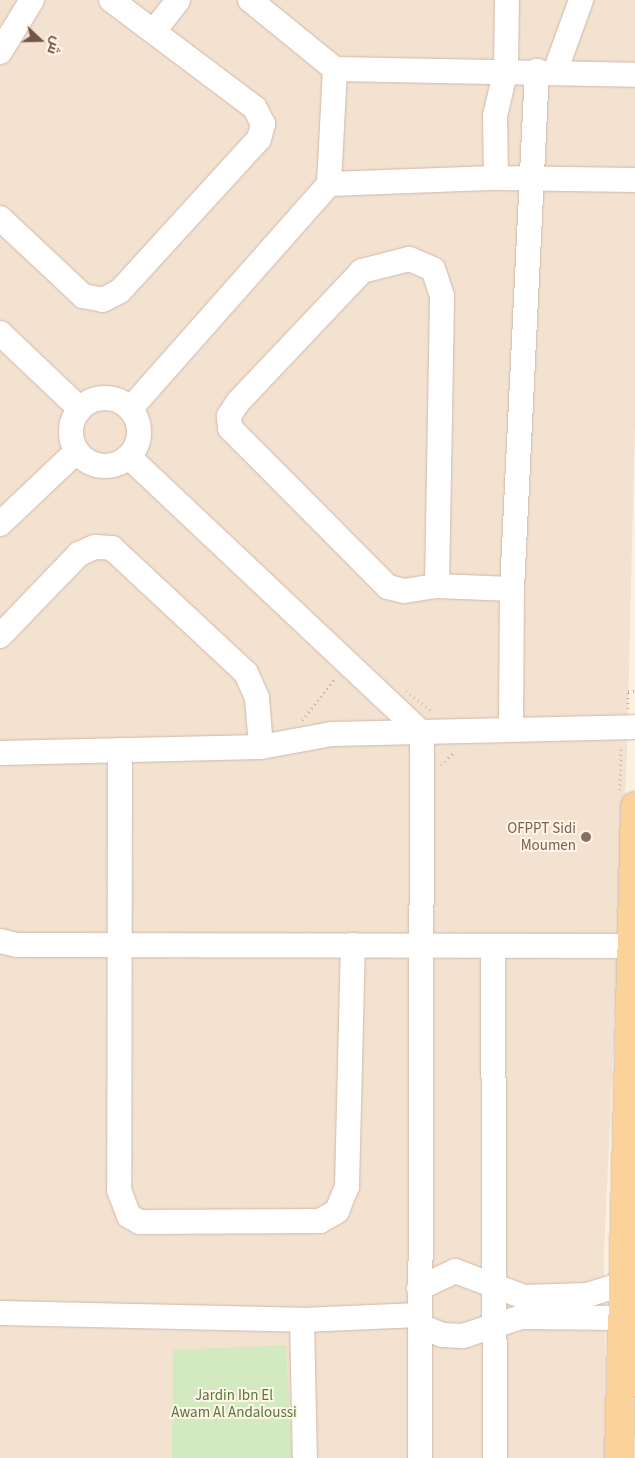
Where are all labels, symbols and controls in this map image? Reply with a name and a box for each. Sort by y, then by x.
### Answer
north arrow [15,15,65,65]
text: ش [41,33,67,57]
place label: OFPPT Sidi Moumen [507,819,576,854]
marker: OFPPT Sidi Moumen [580,831,592,843]
park label: Jardin Ibn El Awam Al Andaloussi [171,1386,297,1421]

